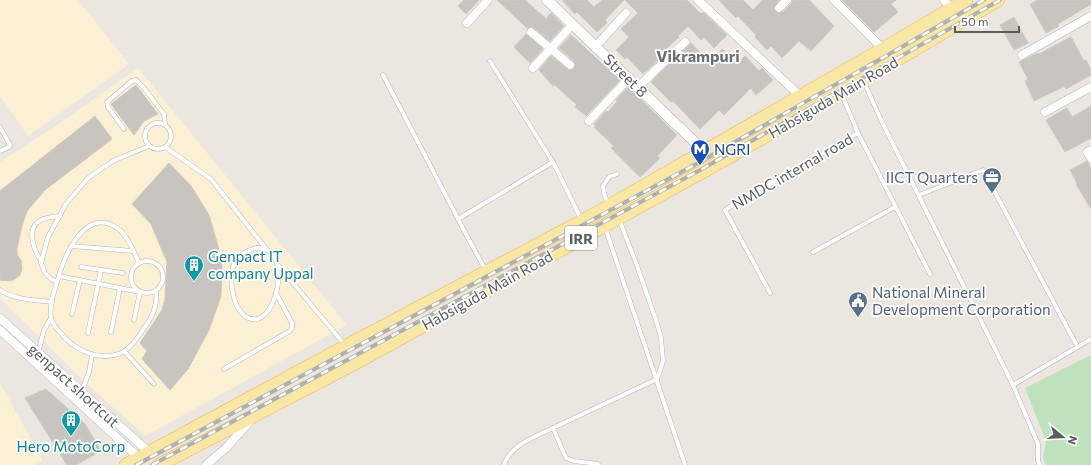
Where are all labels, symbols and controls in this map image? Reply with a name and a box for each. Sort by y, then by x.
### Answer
scale bar [955,8,1019,34]
text: 50 m [961,14,989,28]
district label: Vikrampuri [656,46,740,65]
street label: Street 8 [600,50,652,100]
street label: Habsiguda Main Road [765,53,901,141]
street label: NMDC internal road [728,129,856,213]
metro station icon: NGRI [689,138,711,166]
place label: NGRI [714,140,751,158]
office icon: IICT Quarters [981,166,1003,194]
place label: IICT Quarters [886,168,978,186]
road number: IRR [565,226,597,250]
place label: Genpact IT company Uppal [208,247,314,282]
street label: Habsiguda Main Road [418,247,556,333]
building icon: Genpact IT company Uppal [183,254,205,282]
place label: National Mineral Development Corporation [872,283,1051,318]
public building icon: National Mineral Development Corporation [847,290,869,318]
street label: genpact shortcut [25,339,123,431]
building icon: Hero MotoCorp [60,409,82,437]
north arrow [1043,417,1083,457]
text: N [1066,434,1080,446]
place label: Hero MotoCorp [16,437,126,455]

